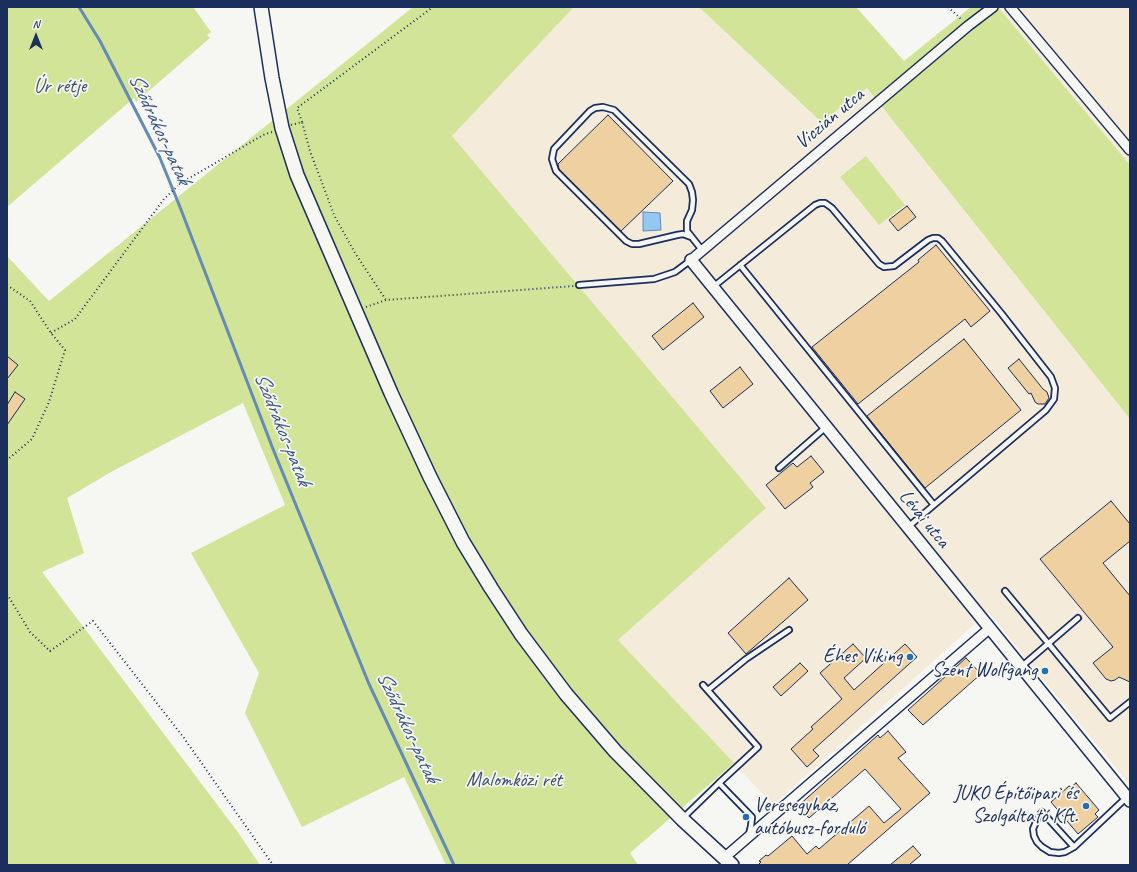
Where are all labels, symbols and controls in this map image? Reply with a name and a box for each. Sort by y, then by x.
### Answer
north arrow [16,16,56,56]
text: N [33,17,39,31]
water label: Sződrákos-patak [122,70,196,188]
park label: Úr rétje [34,75,86,99]
street label: Viczián utca [791,83,869,155]
water label: Sződrákos-patak [248,369,316,489]
street label: Lévai utca [893,485,955,553]
place label: Éhes Viking [823,645,902,669]
marker: Éhes Viking [905,652,915,662]
place label: Szent Wolfgang [932,659,1037,683]
marker: Szent Wolfgang [1040,666,1050,676]
water label: Sződrákos-patak [370,668,444,786]
park label: Malomközi rét [466,769,562,793]
place label: JUKO Építőipari és Szolgáltató Kft. [954,782,1078,829]
place label: Veresegyház, autóbusz-forduló [754,794,865,841]
marker: JUKO Építőipari és Szolgáltató Kft. [1081,801,1091,811]
marker: Veresegyház, autóbusz-forduló [741,812,751,822]

